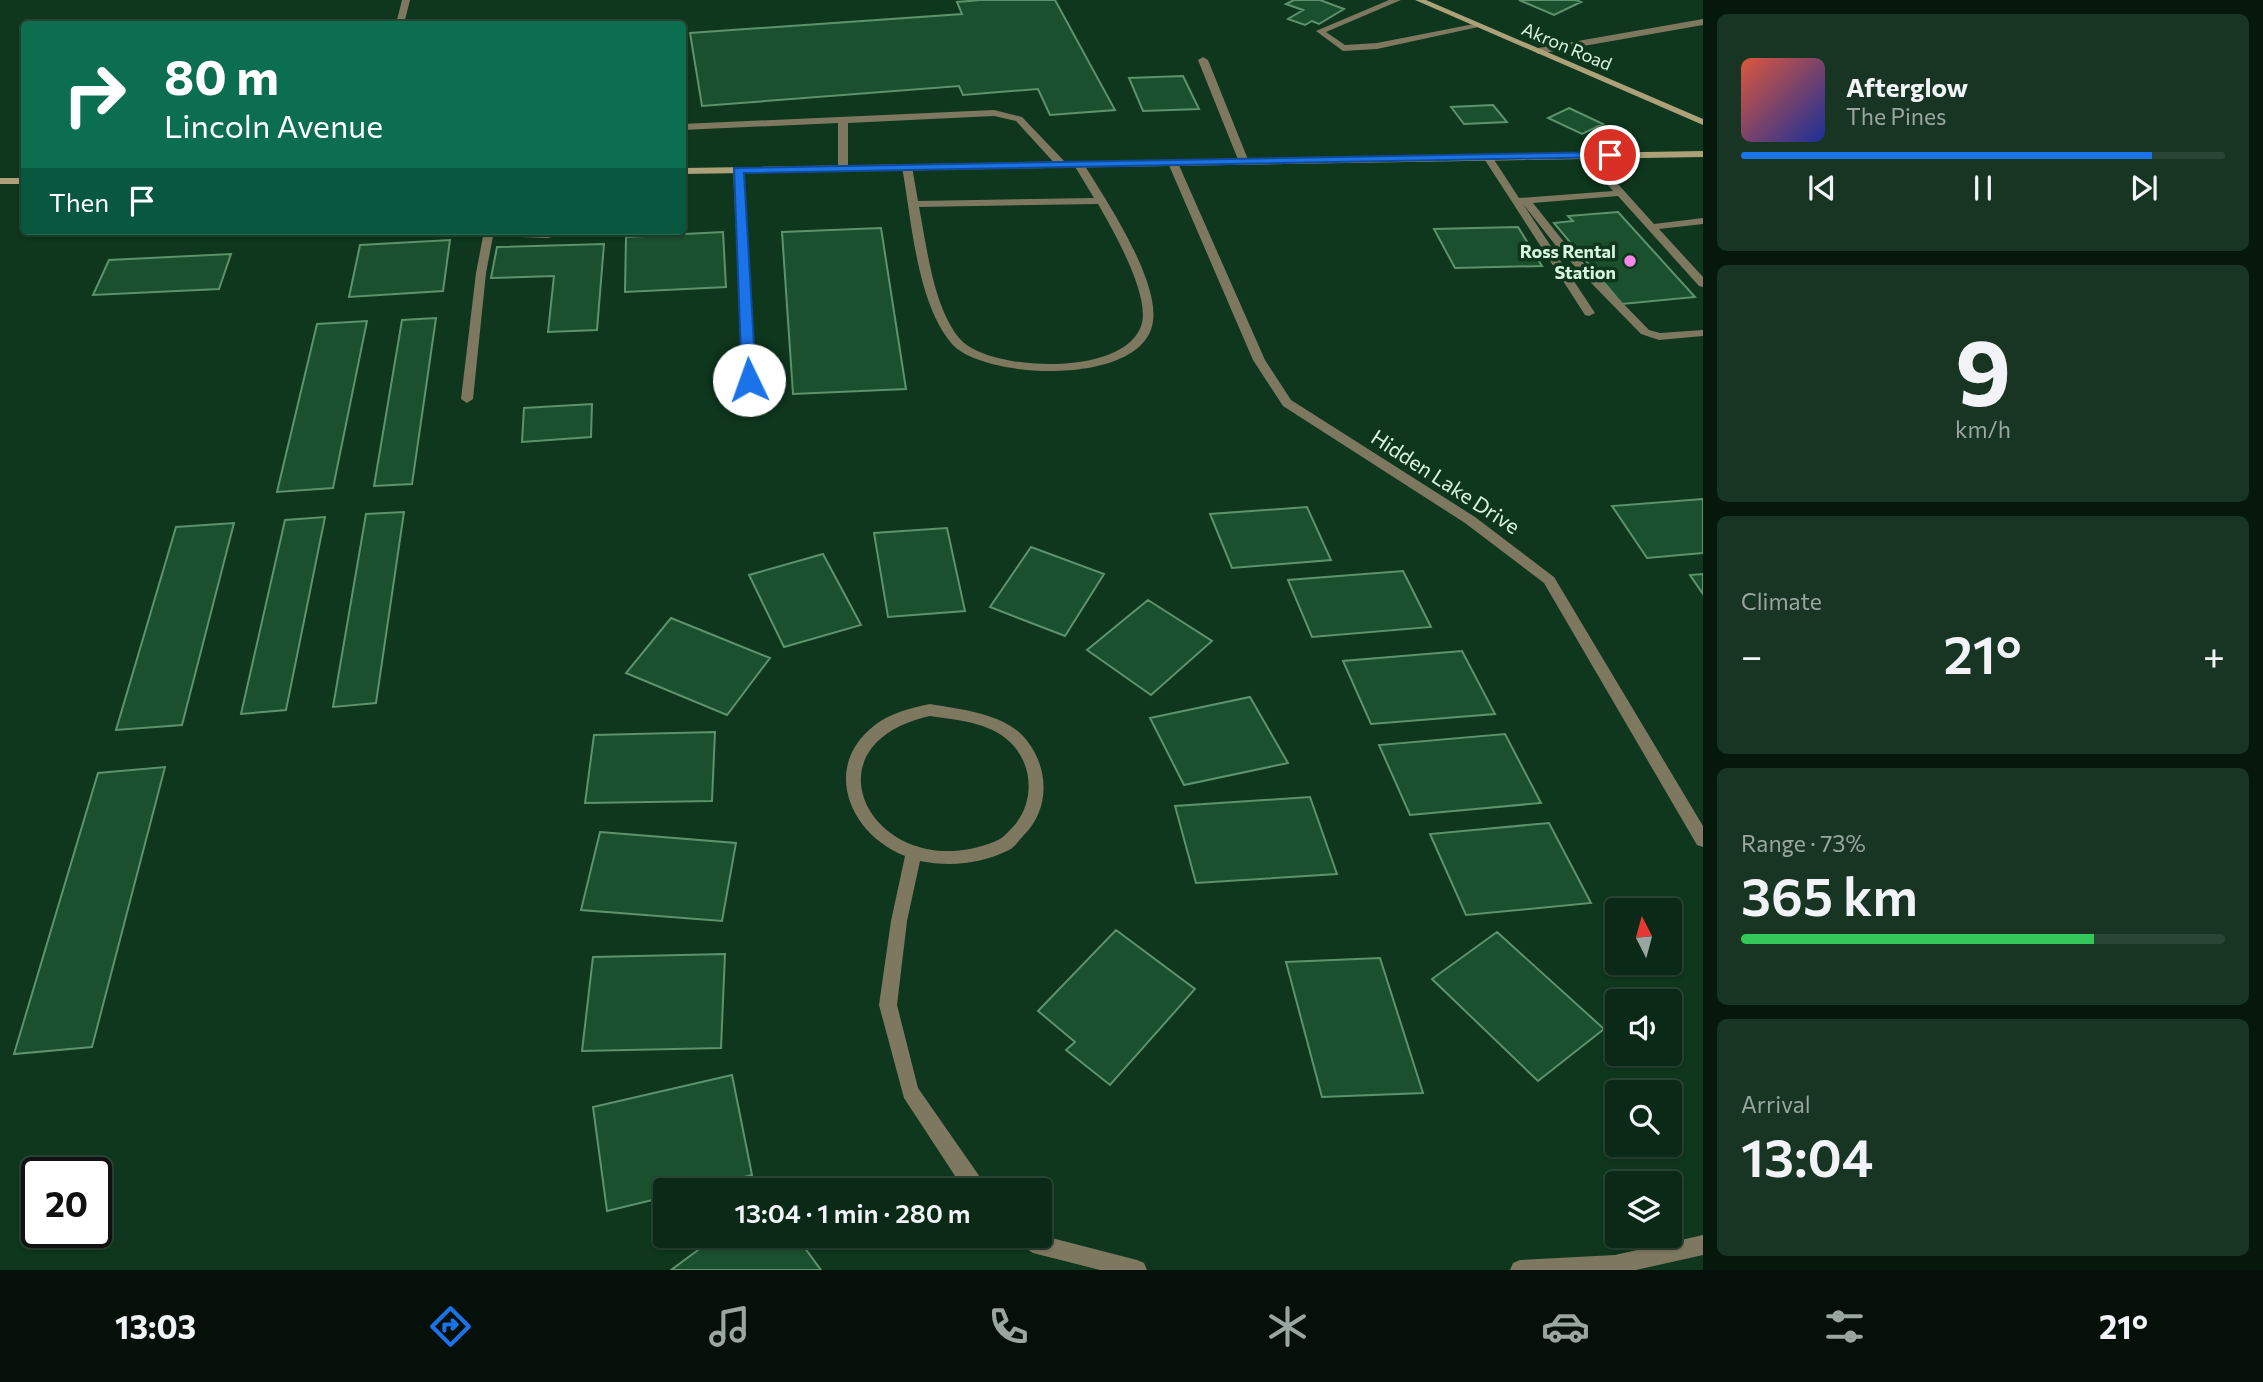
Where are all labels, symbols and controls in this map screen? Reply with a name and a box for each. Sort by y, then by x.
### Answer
street label: Akron Road [1519,17,1615,75]
text: 80 m [164,45,279,105]
icon: right [49,49,140,140]
text: Afterglow [1846,71,1968,102]
text: The Pines [1846,102,1947,130]
text: Lincoln Avenue [164,105,383,145]
pin [1580,125,1640,185]
icon: arrive [1591,136,1629,174]
icon: previous [1803,169,1841,207]
icon: pause [1964,169,2002,207]
icon: next [2125,169,2163,207]
icon: arrive [123,182,161,220]
text: Then [49,186,109,217]
place label: Ross Rental Station [1520,240,1616,283]
marker: Ross Rental Station [1622,253,1638,269]
text: 9 [1955,313,2011,425]
position arrow [712,343,786,417]
text: km/h [1955,415,2011,443]
street label: Hidden Lake Drive [1367,424,1525,538]
text: Climate [1741,587,1822,615]
text: 21° [1943,621,2022,685]
text: − [1741,631,1763,678]
text: + [2203,631,2225,678]
text: Range · 73% [1741,829,1866,857]
text: 365 km [1741,863,1918,927]
north arrow [1605,898,1682,975]
map controls [1605,898,1682,1248]
button: sound [1605,989,1682,1066]
button: search [1605,1080,1682,1157]
text: Arrival [1741,1090,1811,1118]
text: 13:04 [1741,1124,1873,1188]
speed limit sign: 20 [21,1157,112,1248]
button: layers [1605,1171,1682,1248]
text: 13:04 · 1 min · 280 m [735,1197,970,1228]
icon: directions [426,1302,475,1351]
icon: music [705,1302,754,1351]
icon: phone [984,1302,1033,1351]
icon: climate [1263,1302,1312,1351]
icon: car [1541,1302,1590,1351]
icon: filters [1820,1302,1869,1351]
text: 13:03 [115,1306,196,1346]
text: 21° [2099,1306,2148,1346]

